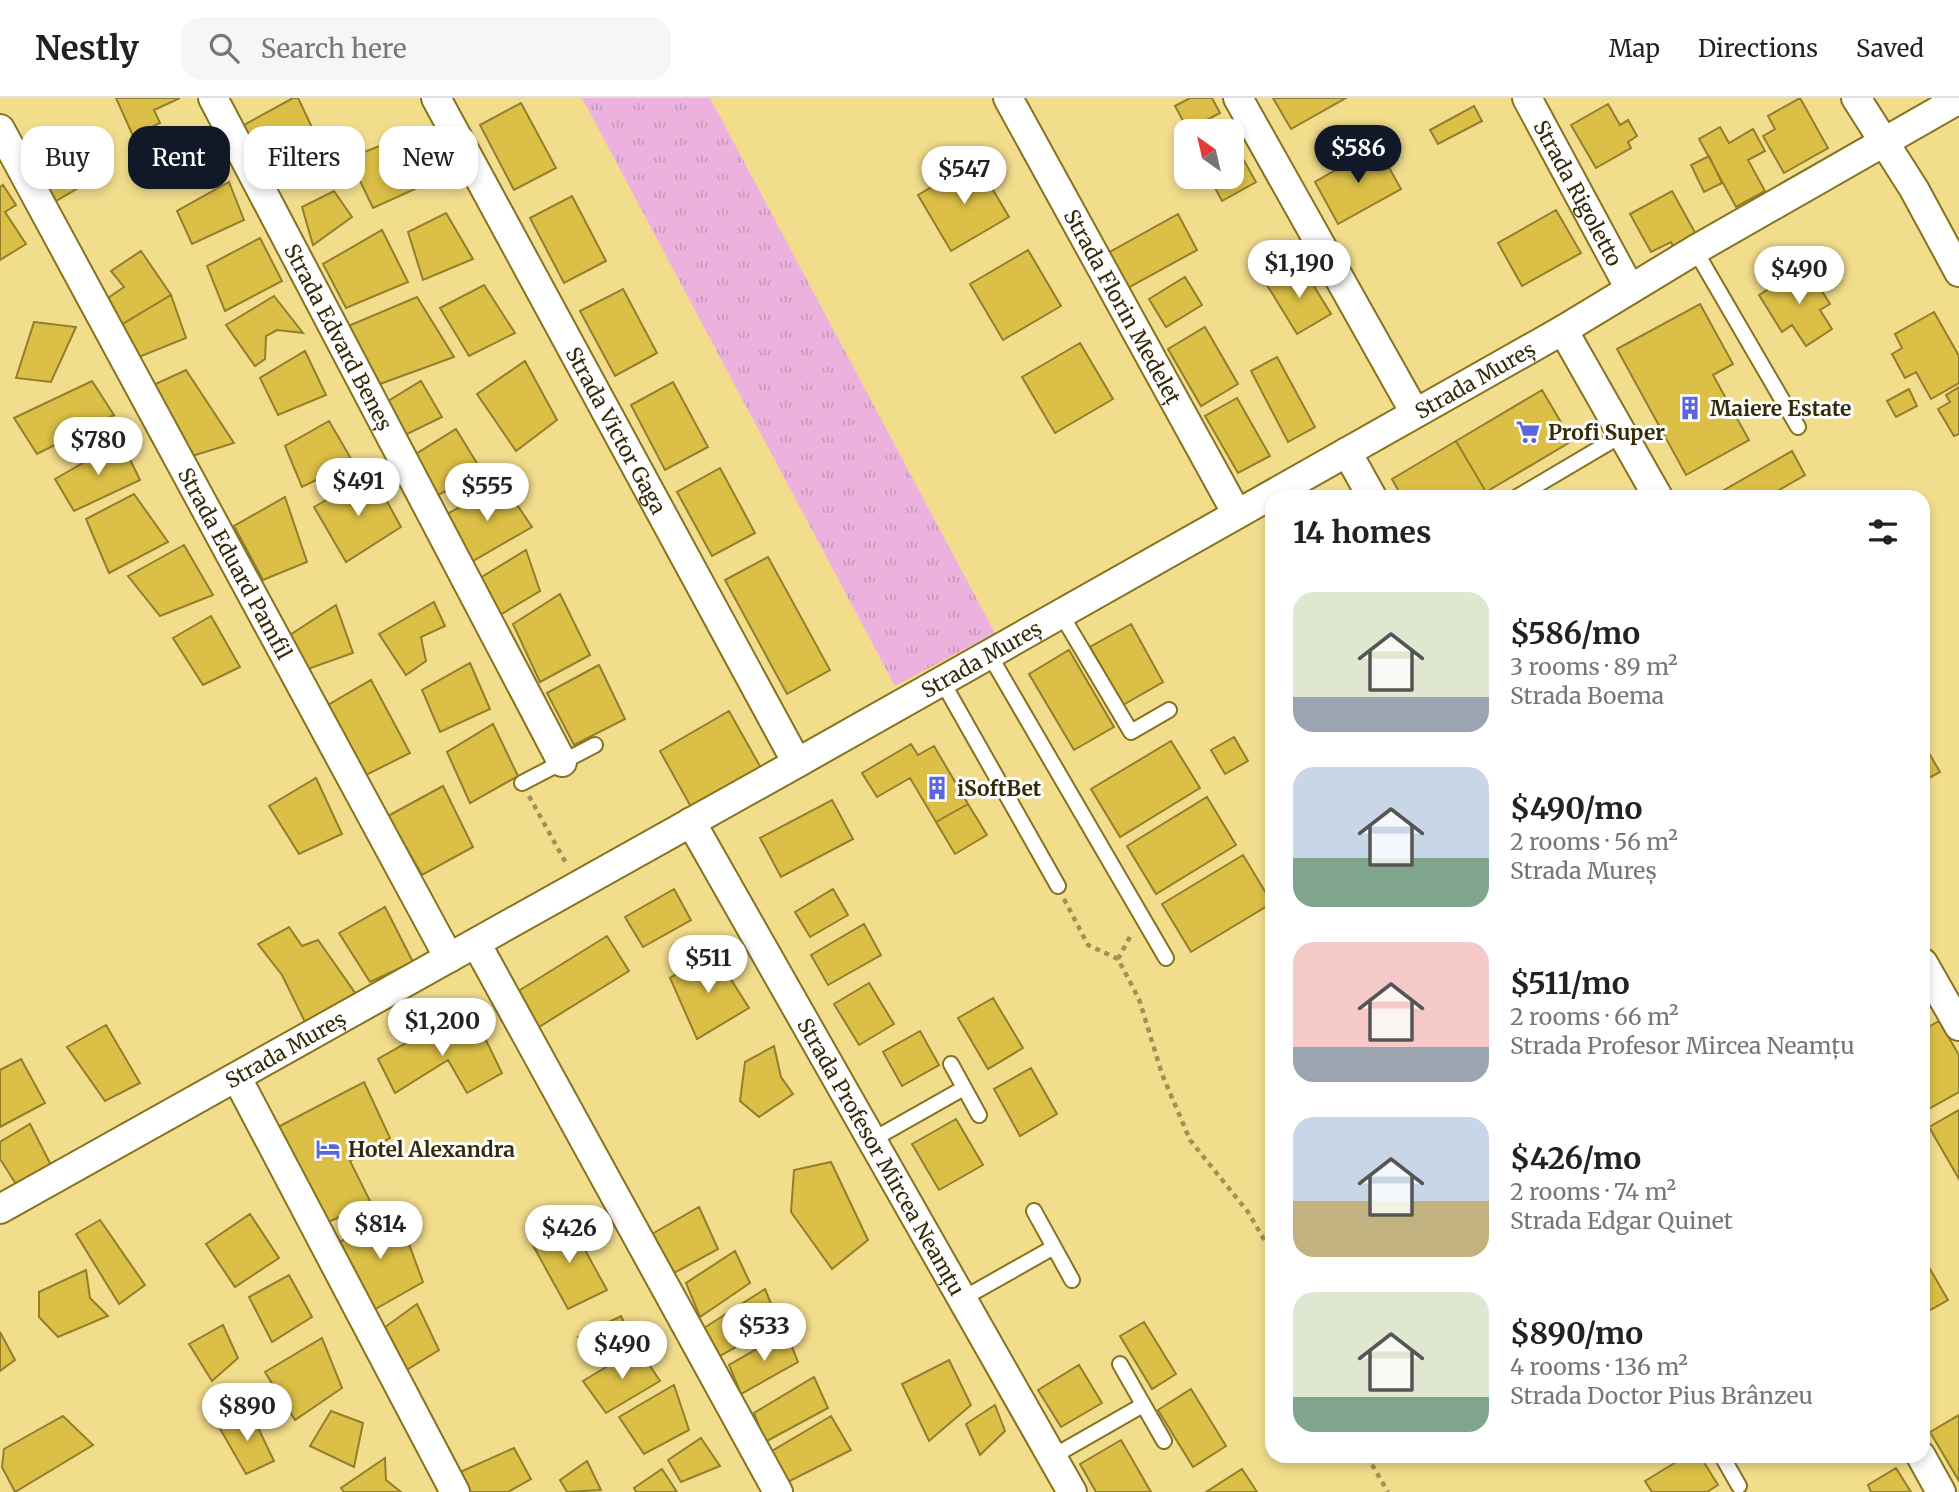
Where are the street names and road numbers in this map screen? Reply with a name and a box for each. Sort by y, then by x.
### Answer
street label: Strada Rigoletto [1528,115,1629,271]
street label: Strada Florin Medeleț [1058,204,1187,409]
street label: Strada Edvard Beneș [279,239,399,435]
street label: Strada Mureș [1410,335,1540,425]
street label: Strada Victor Gaga [560,342,673,519]
street label: Strada Eduard Pamfil [172,463,298,664]
street label: Strada Mureș [916,614,1046,704]
street label: Strada Mureș [220,1005,350,1094]
street label: Strada Profesor Mircea Neamțu [792,1013,971,1300]

